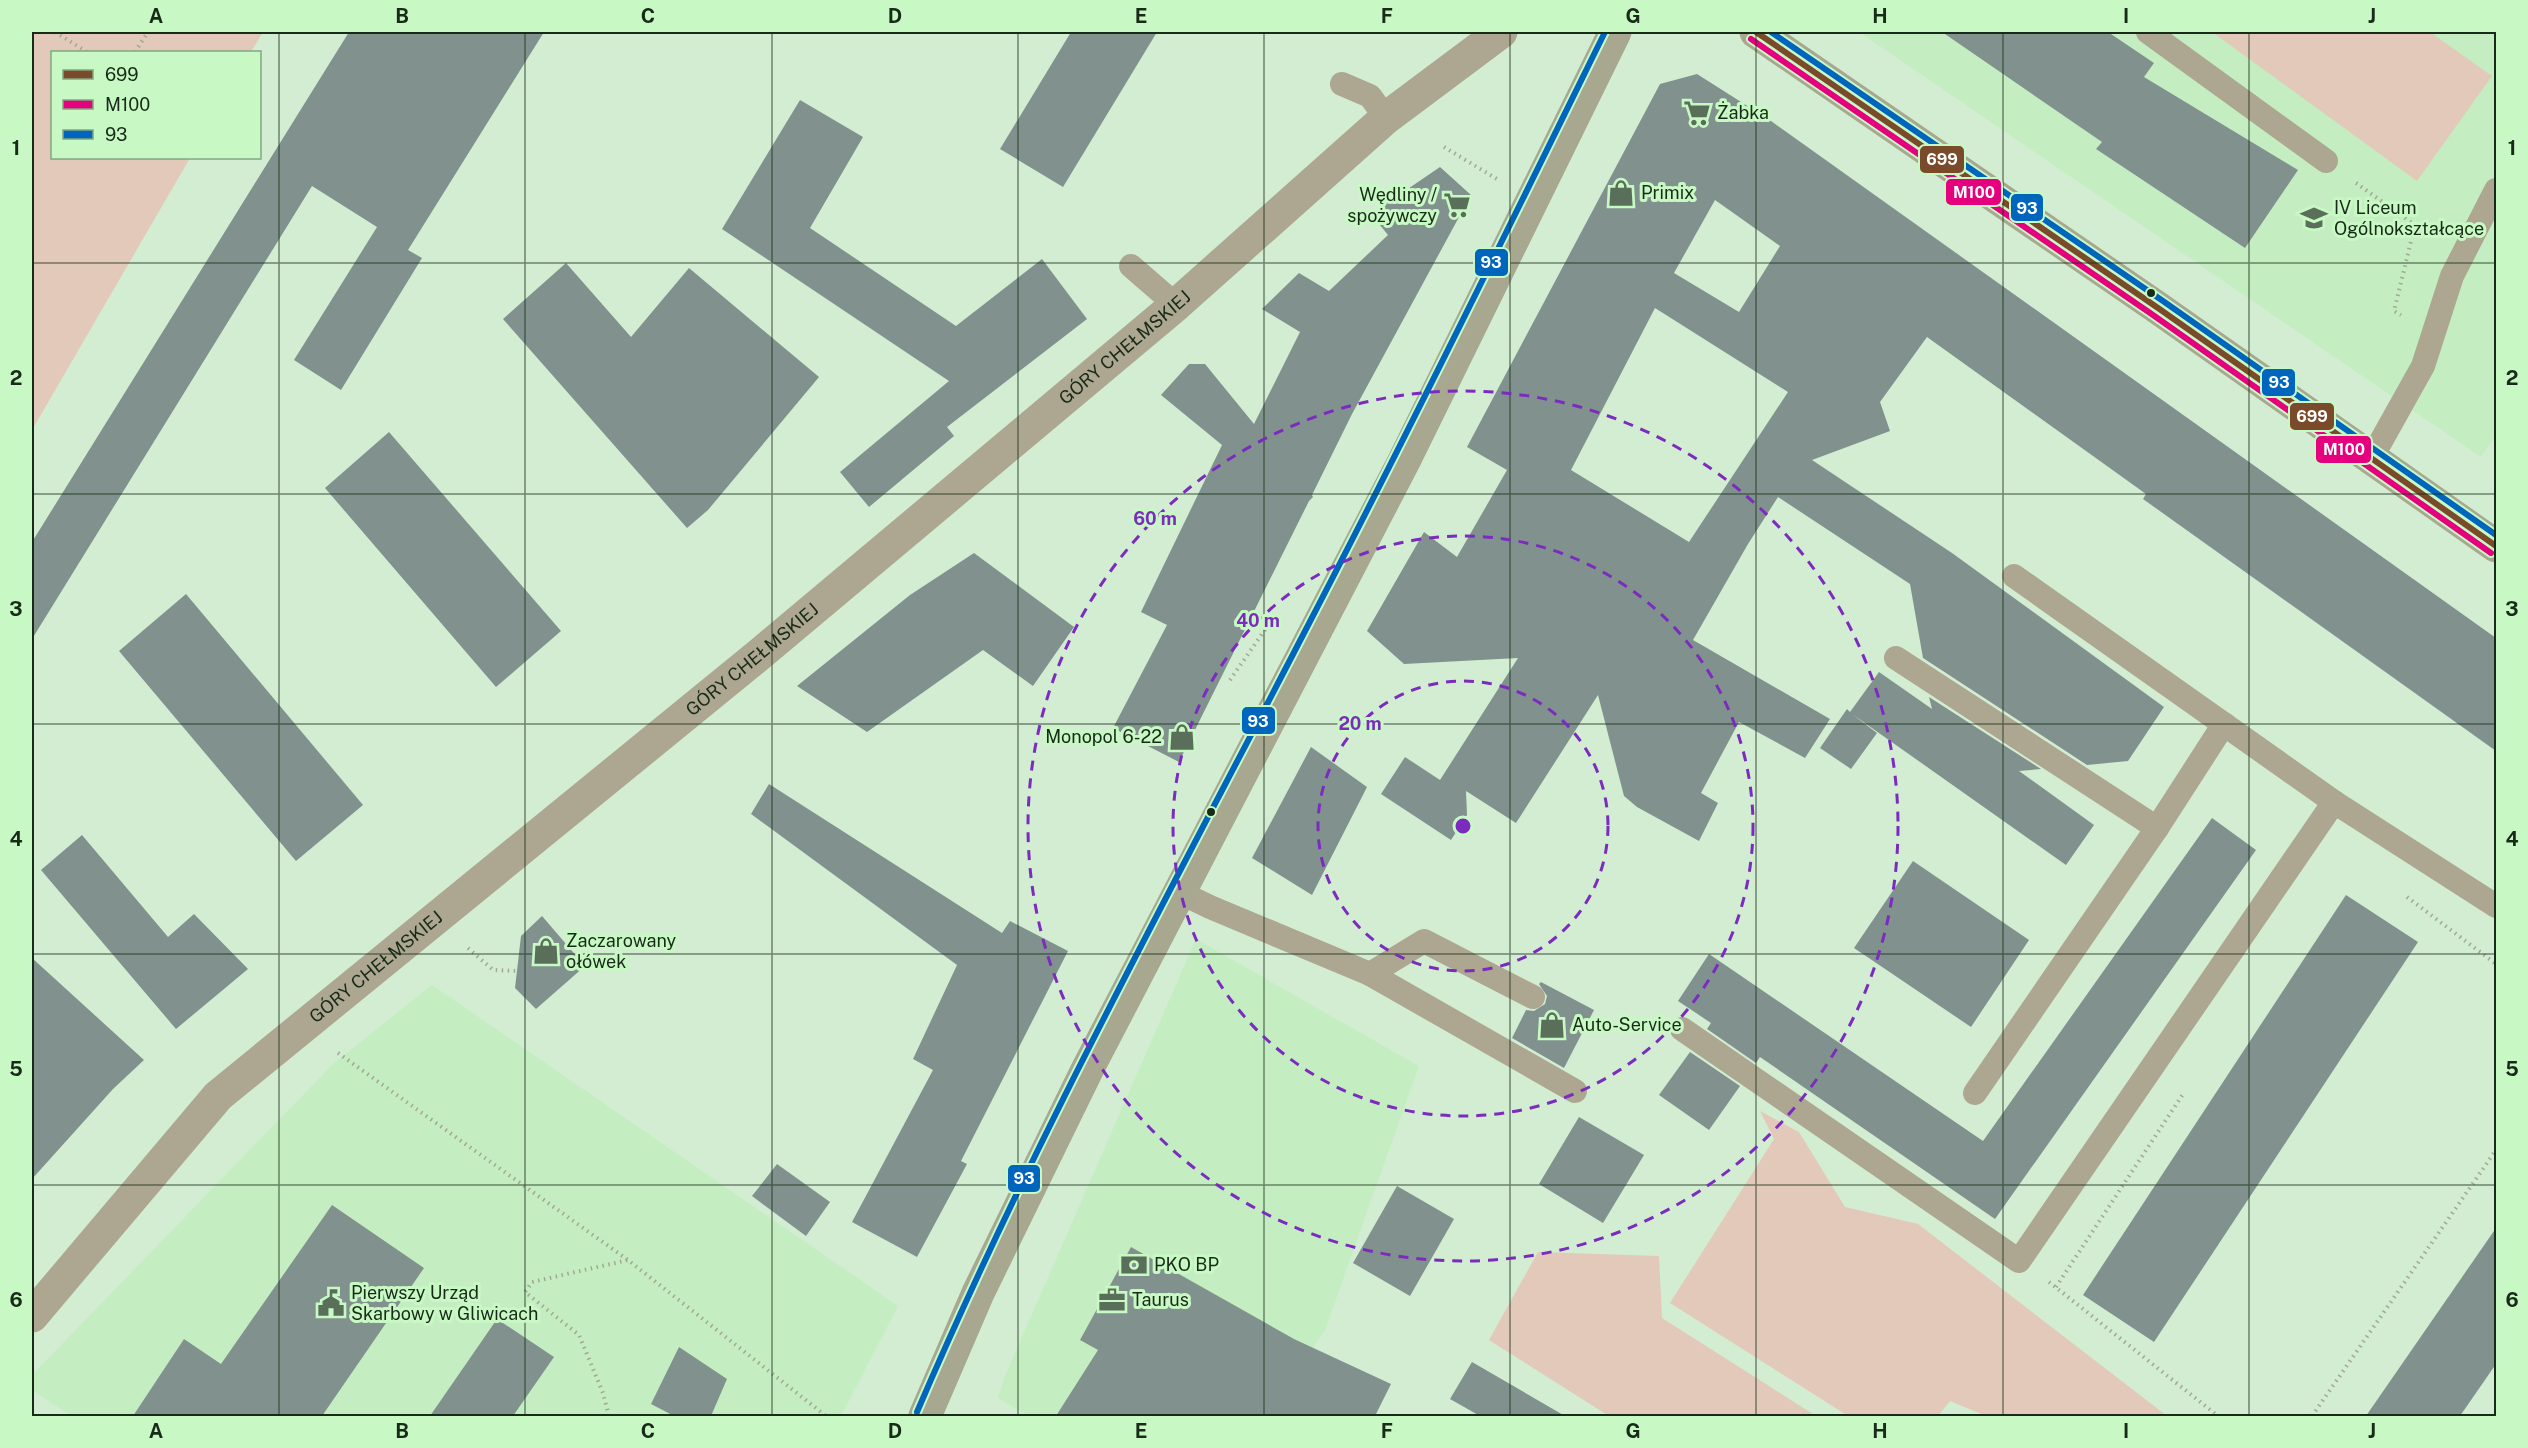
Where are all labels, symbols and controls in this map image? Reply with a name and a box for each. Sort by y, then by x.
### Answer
text: A [149,4,163,28]
text: B [395,4,409,28]
text: C [641,4,655,28]
text: D [888,4,902,28]
text: E [1135,4,1147,28]
text: F [1381,4,1393,28]
text: G [1625,4,1641,28]
text: H [1872,4,1888,28]
text: I [2123,4,2129,28]
text: J [2368,4,2376,28]
legend [51,51,261,159]
text: 699 [105,64,138,85]
text: M100 [105,94,150,115]
supermarket icon: Żabka [1682,98,1712,128]
place label: Żabka [1717,101,1769,123]
text: 93 [105,124,127,145]
text: 1 [12,136,20,160]
text: 1 [2508,136,2516,160]
line badge: 699 [1919,145,1965,174]
text: 699 [1926,150,1958,169]
shop icon: Primix [1606,178,1636,208]
line badge: M100 [1945,178,2002,206]
place label: Primix [1641,182,1694,203]
text: M100 [1953,183,1995,202]
place label: Wędliny / spożywczy [1347,184,1438,226]
supermarket icon: Wędliny / spożywczy [1442,190,1472,220]
line badge: 93 [2010,193,2044,222]
place label: IV Liceum Ogólnokształcące [2334,197,2484,239]
text: 93 [2016,199,2038,218]
school or university icon: IV Liceum Ogólnokształcące [2299,203,2329,233]
line badge: 93 [1474,248,1509,277]
text: 93 [1480,253,1502,272]
street label: GÓRY CHEŁMSKIEJ [1055,286,1195,409]
unlabelled marker [2145,287,2157,299]
text: 2 [10,366,22,390]
text: 2 [2506,366,2518,390]
line badge: 93 [2261,368,2296,397]
text: 93 [2268,373,2290,392]
line badge: 699 [2289,402,2335,431]
text: 699 [2296,407,2328,426]
line badge: M100 [2315,435,2372,464]
text: M100 [2323,440,2365,459]
text: 60 m [1133,508,1177,529]
text: 3 [9,597,23,621]
text: 3 [2505,597,2519,621]
street label: GÓRY CHEŁMSKIEJ [682,599,823,720]
text: 40 m [1236,610,1280,631]
line badge: 93 [1241,706,1276,735]
text: 93 [1247,712,1269,731]
text: 20 m [1338,713,1382,734]
shop icon: Monopol 6-22 [1167,722,1197,752]
place label: Monopol 6-22 [1045,726,1162,747]
unlabelled marker [1205,806,1217,818]
centre of rings [1453,816,1473,836]
text: 4 [9,827,23,851]
text: 4 [2505,827,2519,851]
street label: GÓRY CHEŁMSKIEJ [305,906,446,1027]
place label: Zaczarowany ołówek [566,930,677,972]
shop icon: Zaczarowany ołówek [531,936,561,966]
shop icon: Auto-Service [1537,1010,1567,1040]
place label: Auto-Service [1572,1014,1682,1035]
text: 5 [9,1057,23,1081]
text: 5 [2505,1057,2519,1081]
line badge: 93 [1007,1164,1041,1193]
text: 93 [1013,1169,1035,1188]
bank icon: PKO BP [1119,1250,1149,1280]
place label: PKO BP [1154,1254,1219,1275]
place label: Pierwszy Urząd Skarbowy w Gliwicach [351,1282,538,1324]
office icon: Taurus [1097,1285,1127,1315]
text: 6 [9,1288,23,1312]
public building icon: Pierwszy Urząd Skarbowy w Gliwicach [316,1288,346,1318]
text: 6 [2505,1288,2519,1312]
place label: Taurus [1132,1289,1189,1310]
text: A [149,1419,163,1443]
text: B [395,1419,409,1443]
text: C [641,1419,655,1443]
text: D [888,1419,902,1443]
text: E [1135,1419,1147,1443]
text: F [1381,1419,1393,1443]
text: G [1625,1419,1641,1443]
text: H [1872,1419,1888,1443]
text: I [2123,1419,2129,1443]
text: J [2368,1419,2376,1443]

